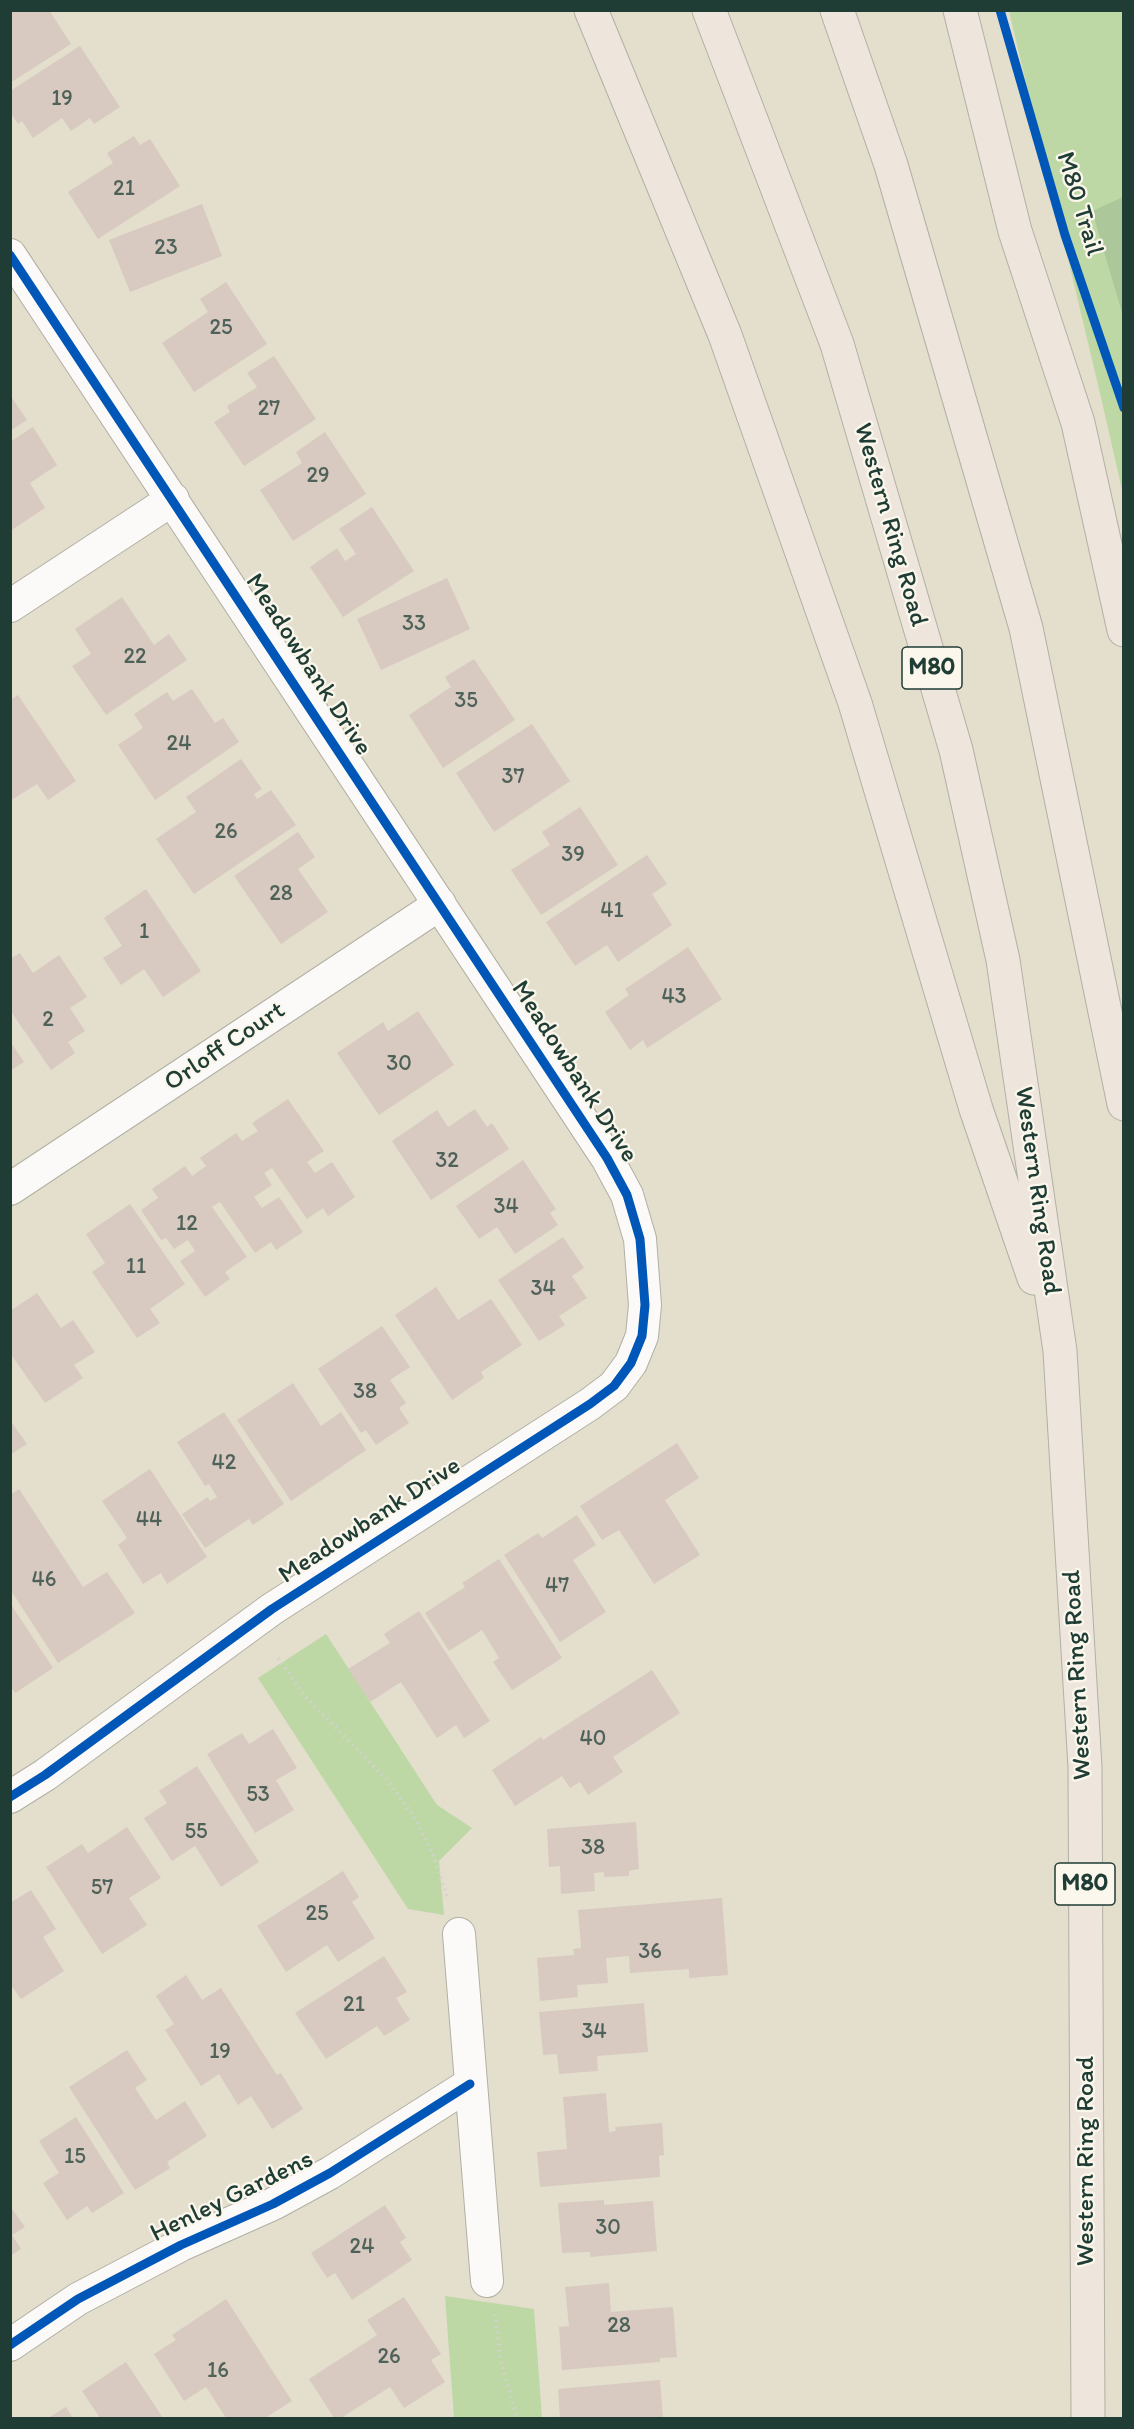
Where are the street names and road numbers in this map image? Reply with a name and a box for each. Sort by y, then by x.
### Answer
street label: M80 Trail [1048,148,1110,260]
street label: Western Ring Road [846,420,934,630]
street label: Meadowbank Drive [238,568,378,762]
road number: M80 [902,647,962,689]
street label: Meadowbank Drive [504,975,644,1169]
street label: Orloff Court [159,995,291,1099]
street label: Western Ring Road [1007,1085,1067,1297]
street label: Meadowbank Drive [273,1451,467,1591]
street label: Western Ring Road [1057,1569,1099,1781]
road number: M80 [1055,1863,1115,1905]
street label: Western Ring Road [1070,2056,1102,2266]
street label: Henley Gardens [145,2144,319,2250]

